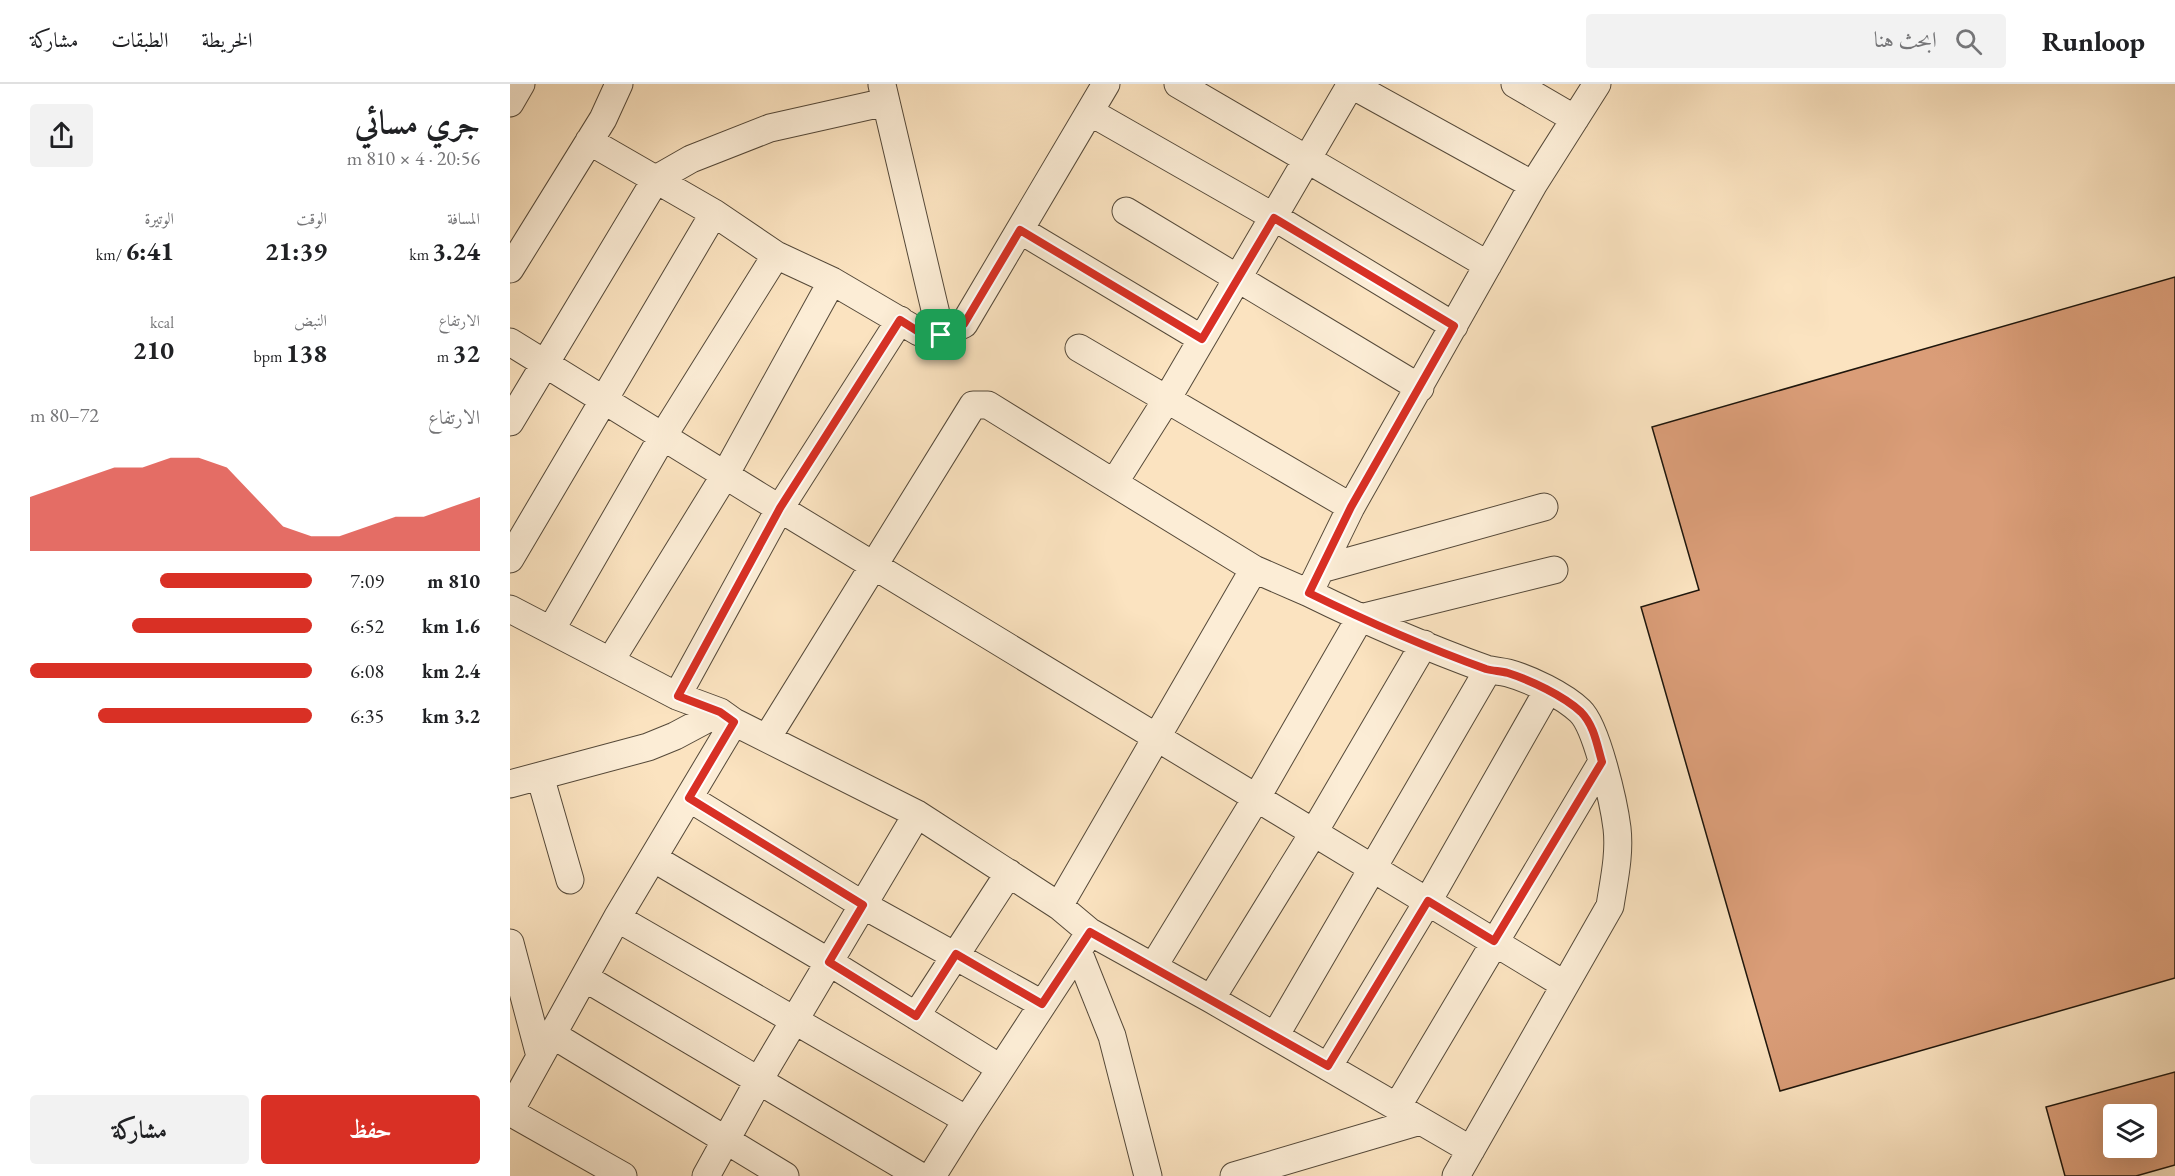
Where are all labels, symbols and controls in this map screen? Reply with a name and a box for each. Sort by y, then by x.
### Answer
search box [1586,14,2006,68]
text: Runloop [2042,23,2145,59]
text: ابحث هنا [1874,25,1937,54]
icon: search [1952,25,1985,58]
text: مشاركة [30,26,78,53]
text: الطبقات [111,26,168,53]
text: الخريطة [201,26,253,53]
text: جري مسائي [355,101,480,144]
button: share [30,104,93,167]
text: 20:56 · 4 × 810 m [347,145,480,171]
text: الوتيرة [144,208,174,229]
text: الوقت [296,208,327,229]
text: المسافة [447,208,480,229]
text: 6:41 [125,234,174,268]
text: 21:39 [265,234,327,268]
text: 3.24 [432,234,480,268]
text: /km [96,244,125,265]
text: km [409,244,432,265]
pin [915,309,966,360]
text: النبض [294,310,327,331]
text: الارتفاع [438,310,480,331]
text: kcal [150,312,174,333]
icon: arrive [924,318,957,351]
text: 210 [133,333,174,367]
text: 138 [286,336,327,370]
text: 32 [452,336,480,370]
text: bpm [254,346,286,367]
text: m [437,346,452,367]
text: 72–80 m [30,402,99,428]
text: الارتفاع [428,404,480,430]
text: 7:09 [350,568,384,594]
text: 810 m [427,568,480,594]
text: 6:52 [350,613,384,639]
text: 1.6 km [422,613,480,639]
text: 6:08 [350,658,384,684]
text: 2.4 km [422,658,480,684]
text: 6:35 [350,703,384,729]
text: 3.2 km [422,703,480,729]
button: مشاركة [30,1095,249,1164]
button: حفظ [261,1095,480,1164]
map controls [2103,1104,2157,1158]
button: layers [2103,1104,2157,1158]

